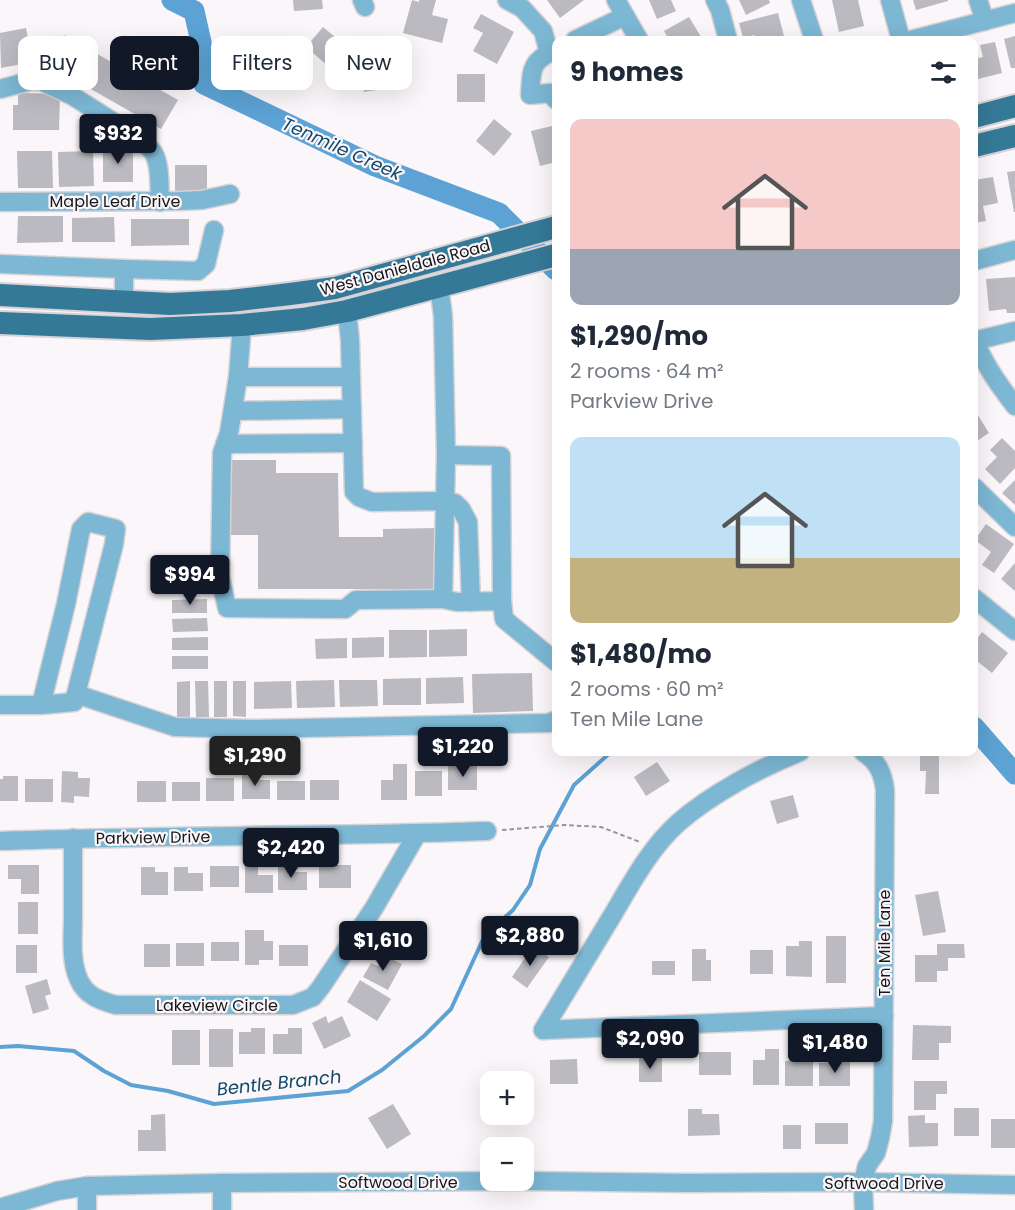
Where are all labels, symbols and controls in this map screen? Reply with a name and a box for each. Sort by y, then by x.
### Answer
chip: Buy [18,36,98,90]
chip: Rent [110,36,199,90]
chip: Filters [211,36,313,90]
chip: New [325,36,412,90]
text: 9 homes [570,54,684,90]
icon: filters [927,56,960,89]
water label: Tenmile Creek [278,111,407,186]
pin: $932 [82,114,154,165]
text: $932 [94,119,142,147]
icon: home [711,158,819,266]
street label: Maple Leaf Drive [50,190,180,213]
street label: West Danieldale Road [317,234,493,301]
text: $1,290/mo [570,318,708,354]
text: 2 rooms · 64 m² [570,357,724,385]
text: Parkview Drive [570,387,713,415]
icon: home [711,476,819,584]
pin: $994 [154,555,226,606]
text: $994 [164,560,216,588]
text: $1,480/mo [570,636,712,672]
text: 2 rooms · 60 m² [570,675,724,703]
text: Ten Mile Lane [570,705,704,733]
pin: $1,220 [414,727,512,778]
text: $1,220 [432,732,494,760]
pin: $1,290 [206,736,304,787]
text: $1,290 [223,741,287,769]
street label: Parkview Drive [96,825,211,850]
pin: $2,420 [242,828,340,879]
text: $2,420 [257,833,325,861]
street label: Ten Mile Lane [873,890,896,996]
pin: $2,880 [481,916,579,967]
pin: $1,610 [334,921,432,972]
text: $2,880 [495,921,565,949]
text: $1,610 [353,926,413,954]
street label: Lakeview Circle [156,994,278,1017]
pin: $2,090 [601,1019,699,1070]
pin: $1,480 [786,1023,884,1074]
text: $2,090 [616,1024,684,1052]
text: $1,480 [802,1028,868,1056]
water label: Bentle Branch [215,1064,342,1101]
map controls [480,1071,534,1191]
button: + [480,1071,534,1125]
button: − [480,1137,534,1191]
street label: Softwood Drive [338,1171,458,1194]
street label: Softwood Drive [824,1172,944,1195]

